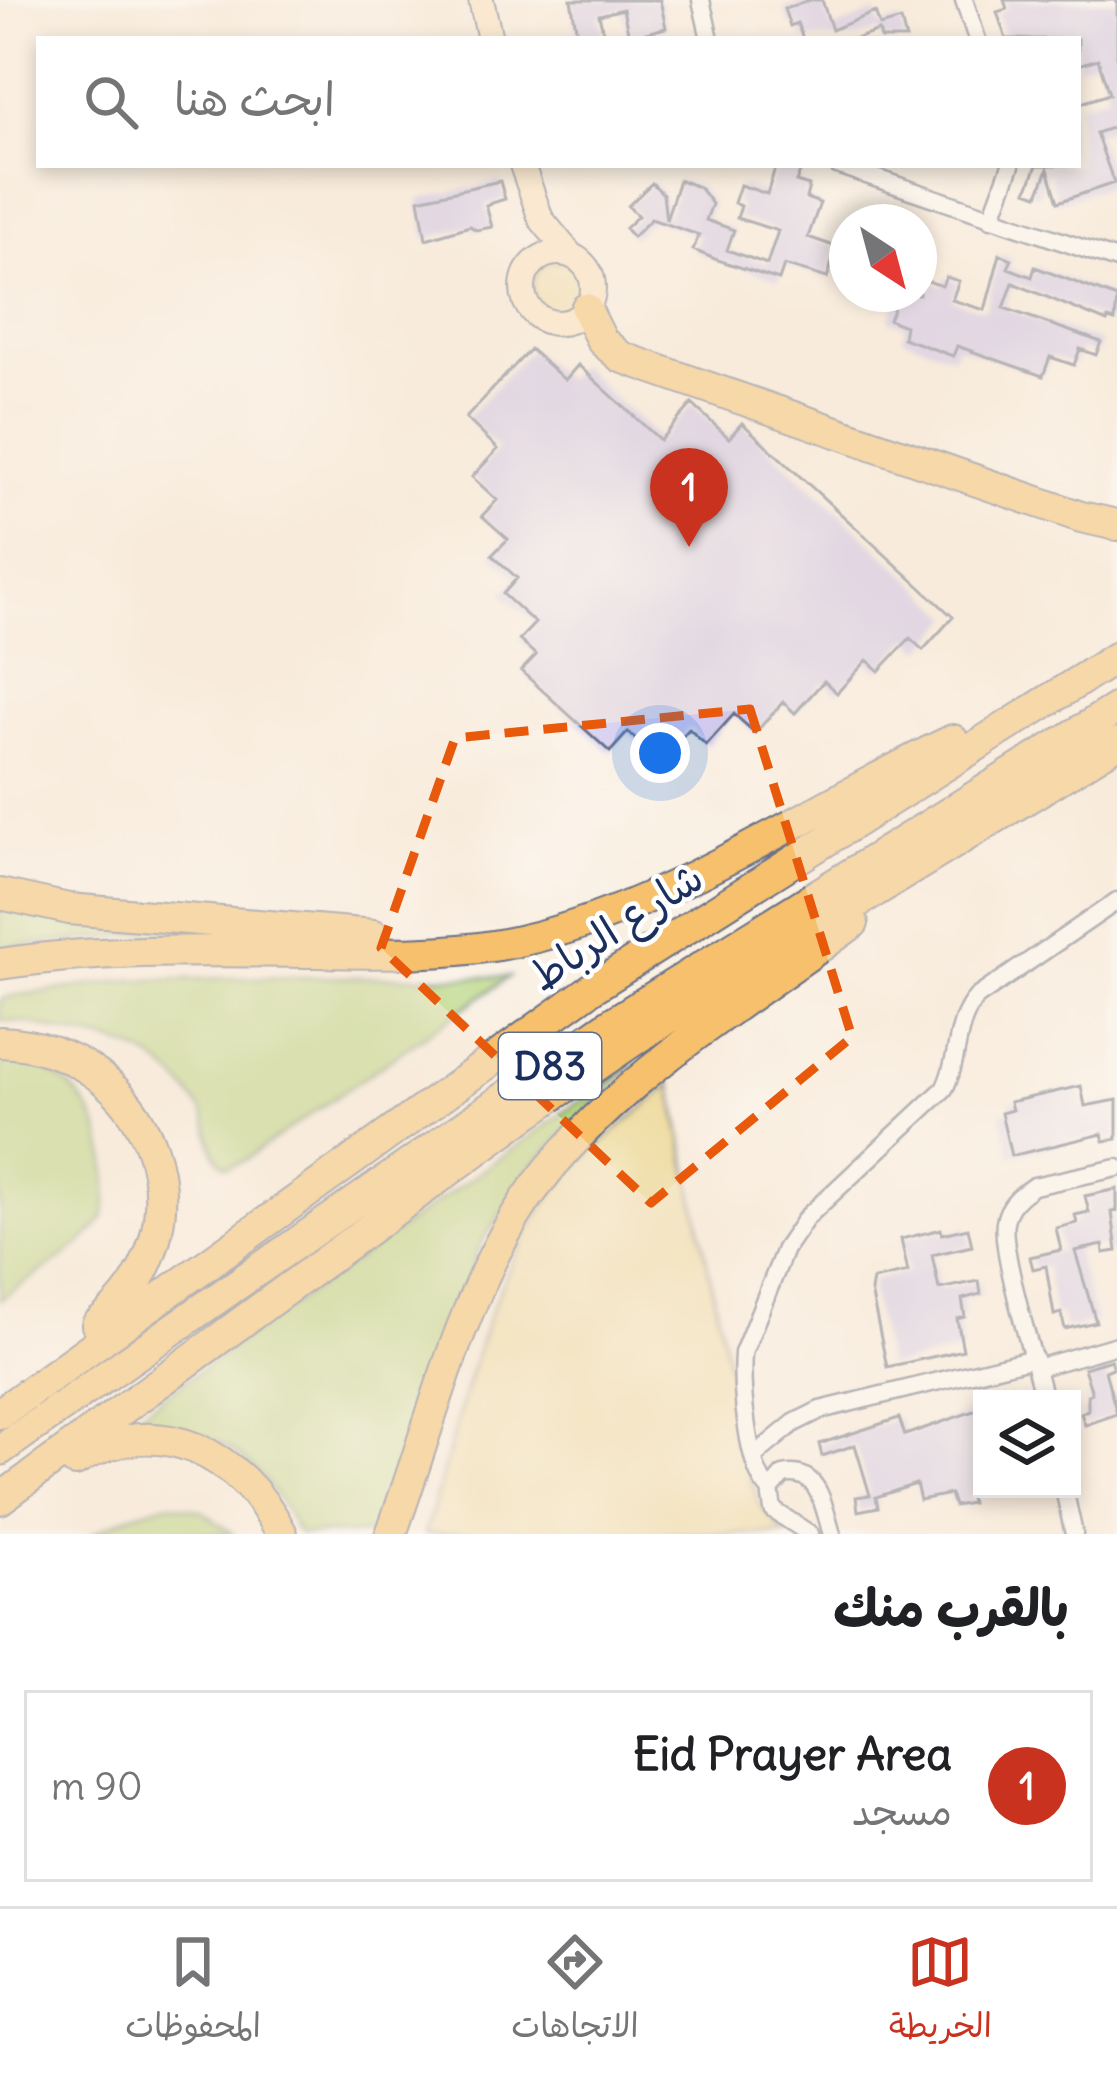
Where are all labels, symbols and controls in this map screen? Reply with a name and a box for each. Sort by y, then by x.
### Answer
search box [36,36,1081,168]
icon: search [78,69,144,135]
text: ابحث هنا [174,71,335,127]
north arrow [829,204,937,312]
pin: 1 [650,448,728,547]
your location [630,723,690,783]
street label: شارع الرباط [520,851,715,1005]
road number: D83 [499,1033,601,1099]
map controls [973,1390,1081,1498]
button: layers [973,1390,1081,1498]
text: بالقرب منك [833,1576,1069,1640]
text: Eid Prayer Area [633,1726,952,1782]
text: 90 m [51,1762,143,1811]
text: 1 [1019,1762,1035,1811]
text: مسجد [852,1787,952,1836]
tab: المحفوظات [125,1929,261,2055]
tab: الاتجاهات [511,1929,639,2055]
tab: الخريطة [889,1929,992,2055]

